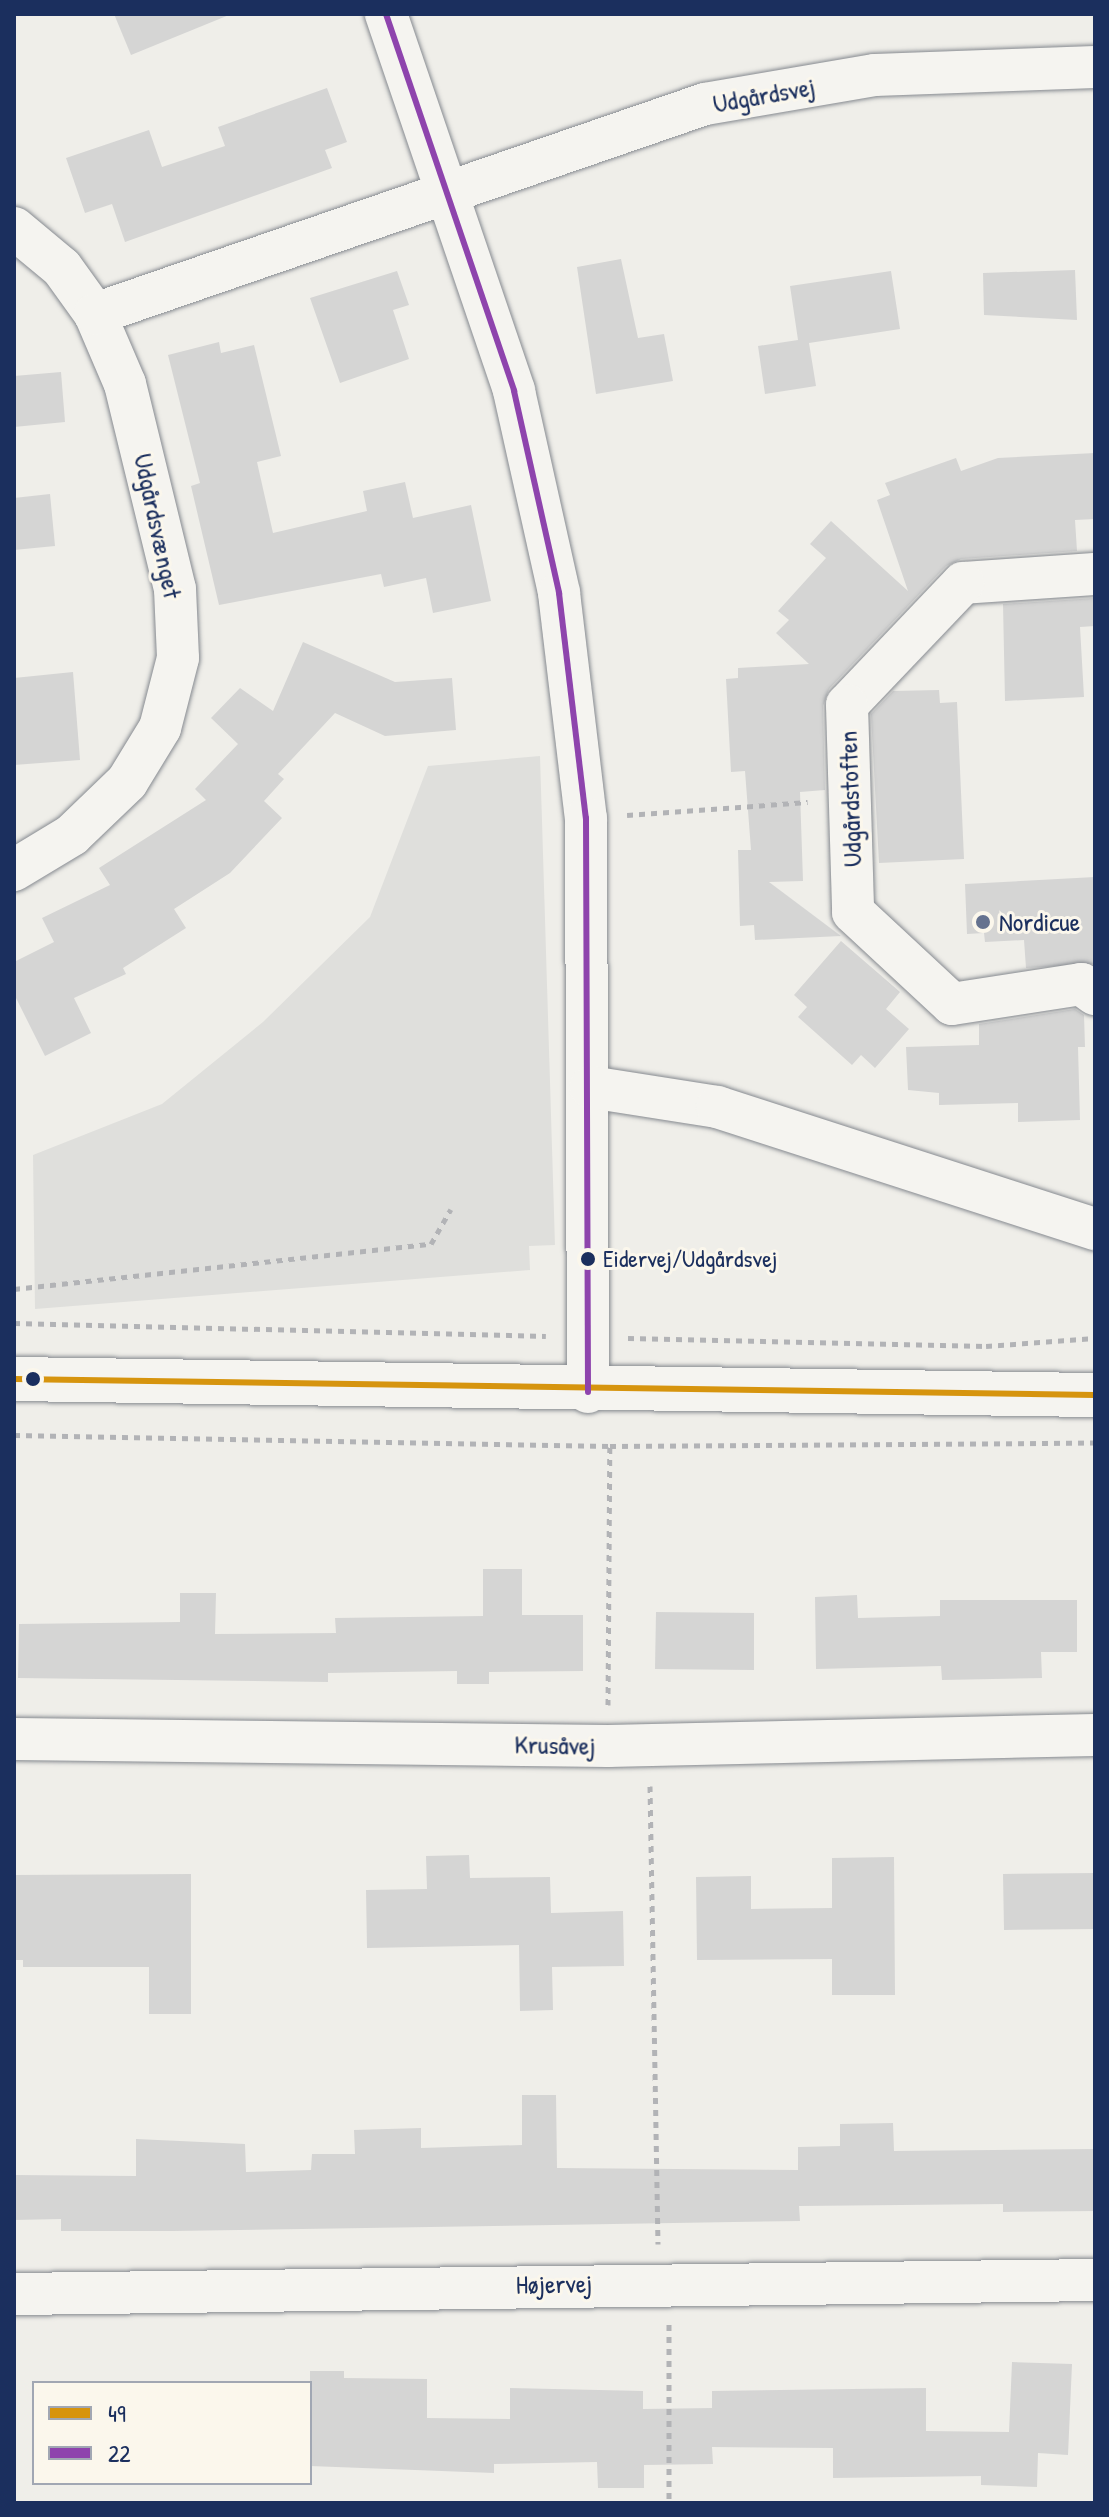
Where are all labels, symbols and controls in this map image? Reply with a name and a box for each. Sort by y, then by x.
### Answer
street label: Udgårdsvej [710,71,818,119]
street label: Udgårdsvænget [127,451,189,601]
street label: Udgårdstoften [832,730,868,868]
place label: Nordicue [999,906,1080,938]
marker: Nordicue [974,913,992,931]
place label: Eidervej/Udgårdsvej [603,1245,777,1273]
marker: Eidervej/Udgårdsvej [580,1251,596,1267]
unlabelled marker [25,1371,41,1387]
street label: Krusåvej [514,1729,596,1761]
street label: Højervej [516,2268,592,2300]
legend [32,2381,312,2485]
text: 49 [108,2397,126,2429]
text: 22 [108,2437,130,2469]

